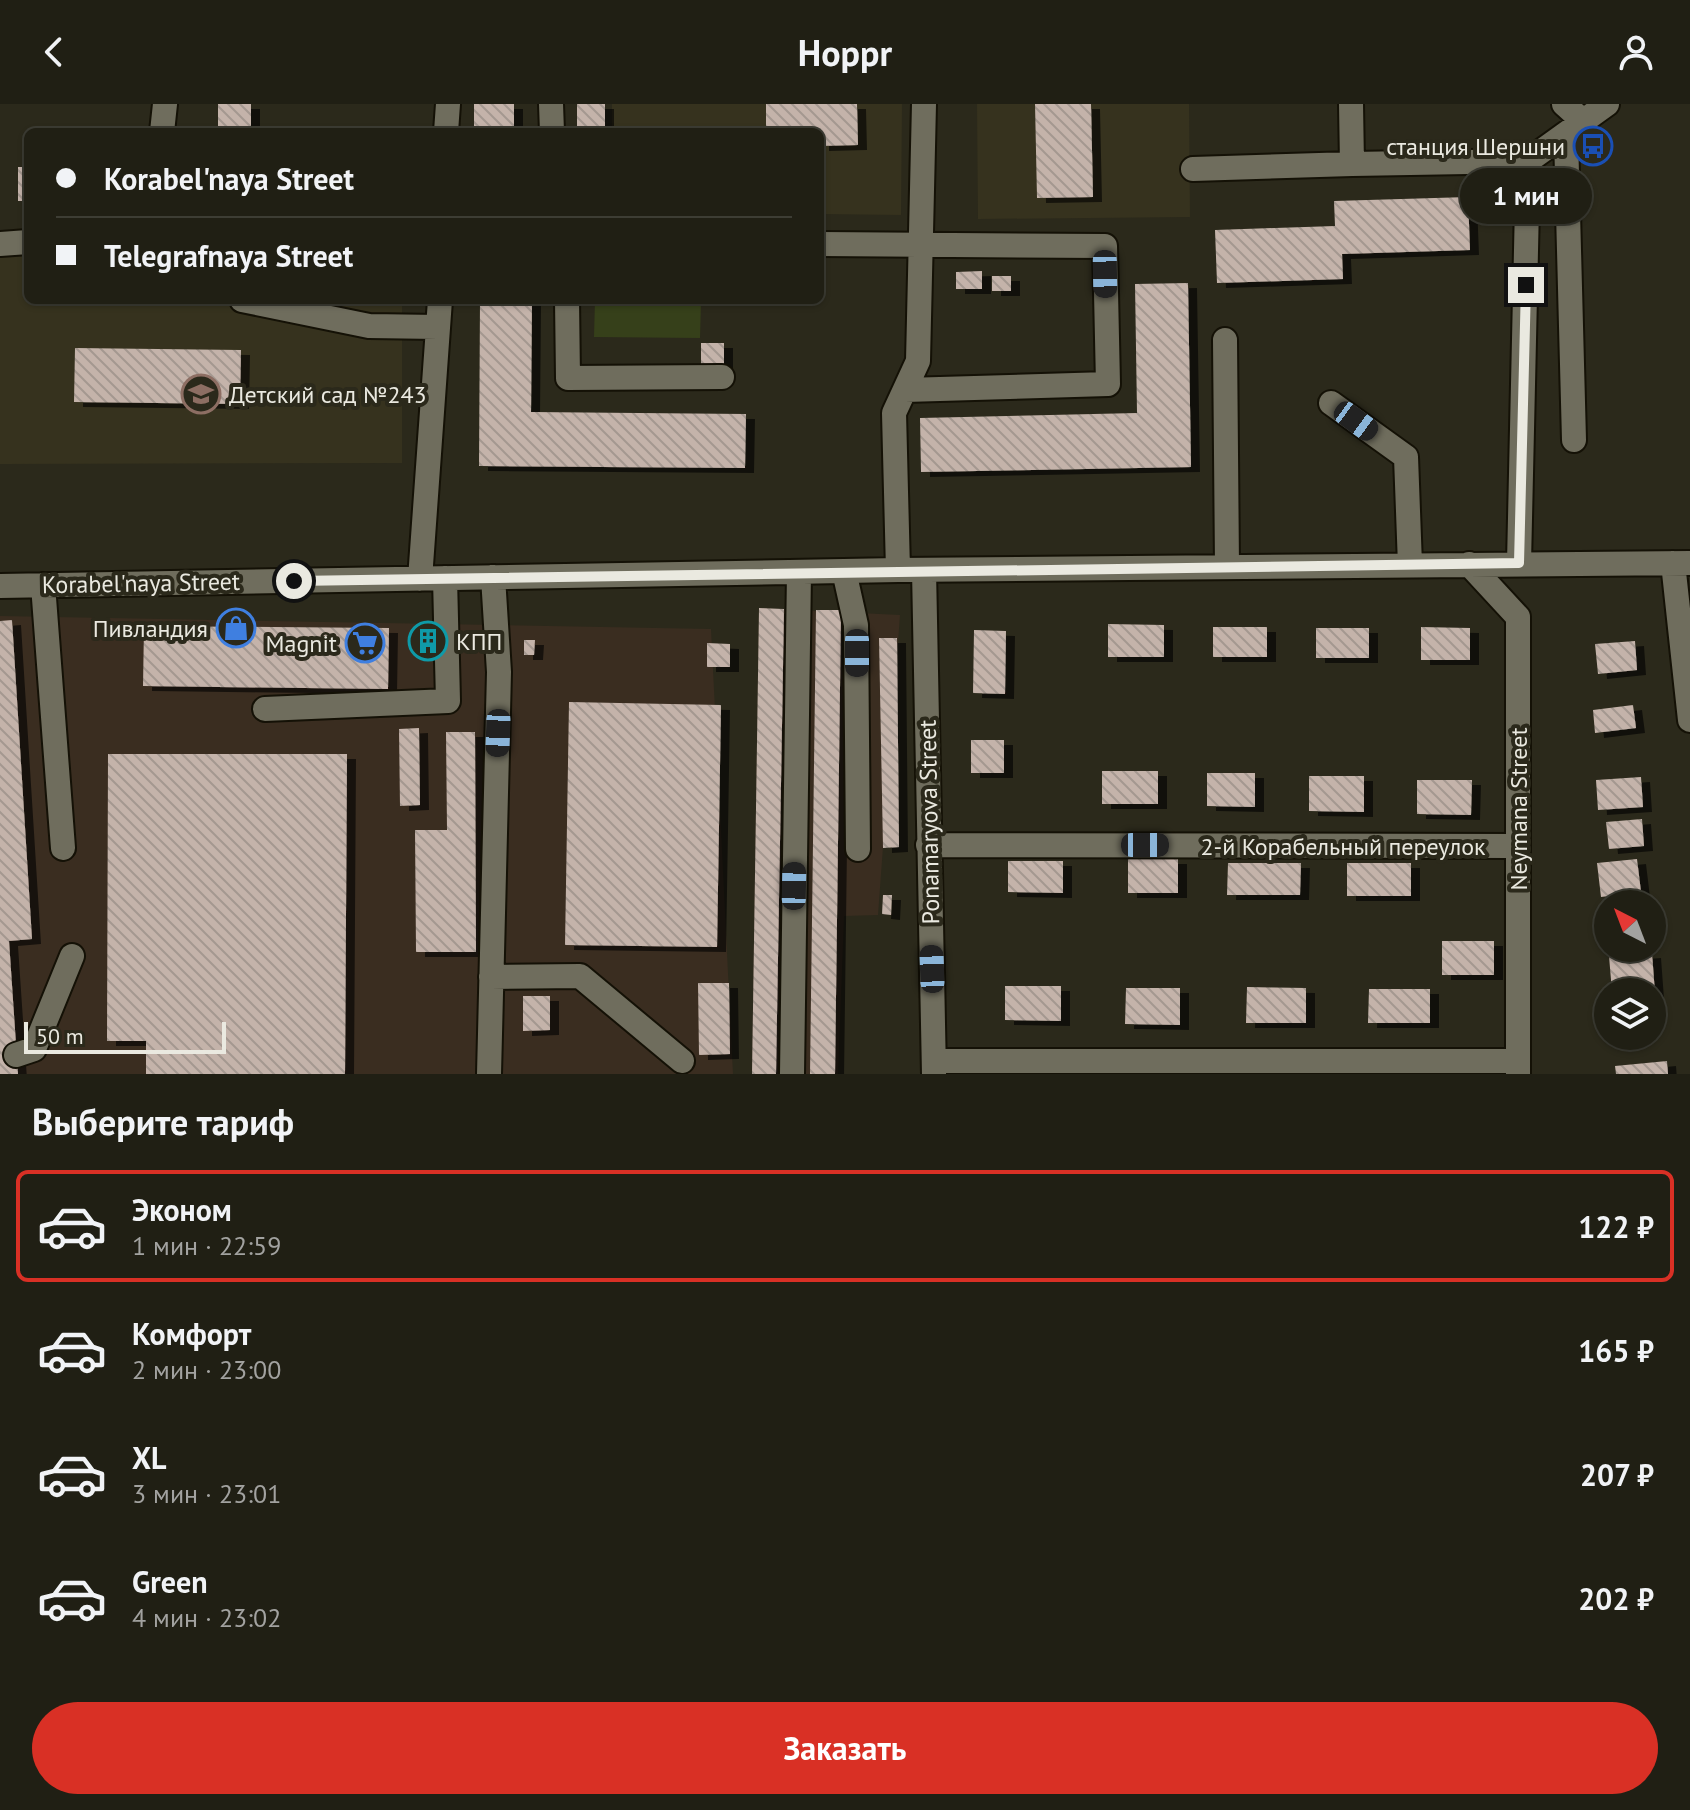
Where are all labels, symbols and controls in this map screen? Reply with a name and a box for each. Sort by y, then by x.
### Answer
text: Hoppr [798,29,892,76]
icon: back [32,30,76,74]
icon: person [1614,30,1658,74]
bus stop icon: станция Шершни [1572,125,1614,167]
place label: станция Шершни [1386,131,1565,162]
text: Korabel'naya Street [104,159,354,198]
callout: 1 мин [1460,169,1592,225]
text: 1 мин [1493,179,1559,212]
text: Telegrafnaya Street [104,236,353,275]
car [1093,250,1117,298]
route end [1508,267,1544,303]
school or university icon: Детский сад №243 [180,373,222,415]
place label: Детский сад №243 [229,379,427,410]
car [1330,397,1382,445]
route start [276,563,312,599]
street label: Korabel'naya Street [42,566,240,600]
shop icon: Пивландия [215,607,257,649]
place label: Пивландия [93,613,208,644]
building icon: КПП [407,620,449,662]
supermarket icon: Magnit [344,622,386,664]
place label: КПП [456,626,502,657]
place label: Magnit [266,628,337,659]
car [845,629,869,677]
car [485,709,511,757]
street label: Ponamaryova Street [912,719,946,925]
street label: Neymana Street [1503,727,1534,891]
street label: 2-й Корабельный переулок [1200,831,1486,862]
car [1121,833,1169,857]
car [782,862,806,910]
north arrow [1594,890,1666,962]
map controls [1594,890,1666,1050]
car [919,945,945,993]
button: layers [1594,978,1666,1050]
scale bar [24,1018,226,1054]
text: 50 m [36,1022,84,1050]
text: Выберите тариф [32,1098,294,1145]
icon: car [36,1190,108,1262]
text: Эконом [132,1190,232,1229]
text: 122 ₽ [1578,1207,1654,1246]
text: 1 мин · 22:59 [132,1229,281,1262]
icon: car [36,1314,108,1386]
text: Комфорт [132,1314,251,1353]
text: 165 ₽ [1578,1331,1654,1370]
text: 2 мин · 23:00 [132,1353,281,1386]
icon: car [36,1438,108,1510]
text: XL [132,1438,166,1477]
text: 207 ₽ [1580,1455,1654,1494]
text: 3 мин · 23:01 [132,1477,281,1510]
icon: car [36,1562,108,1634]
text: Green [132,1562,207,1601]
text: 202 ₽ [1578,1579,1654,1618]
text: 4 мин · 23:02 [132,1601,281,1634]
button: Заказать [32,1702,1658,1794]

